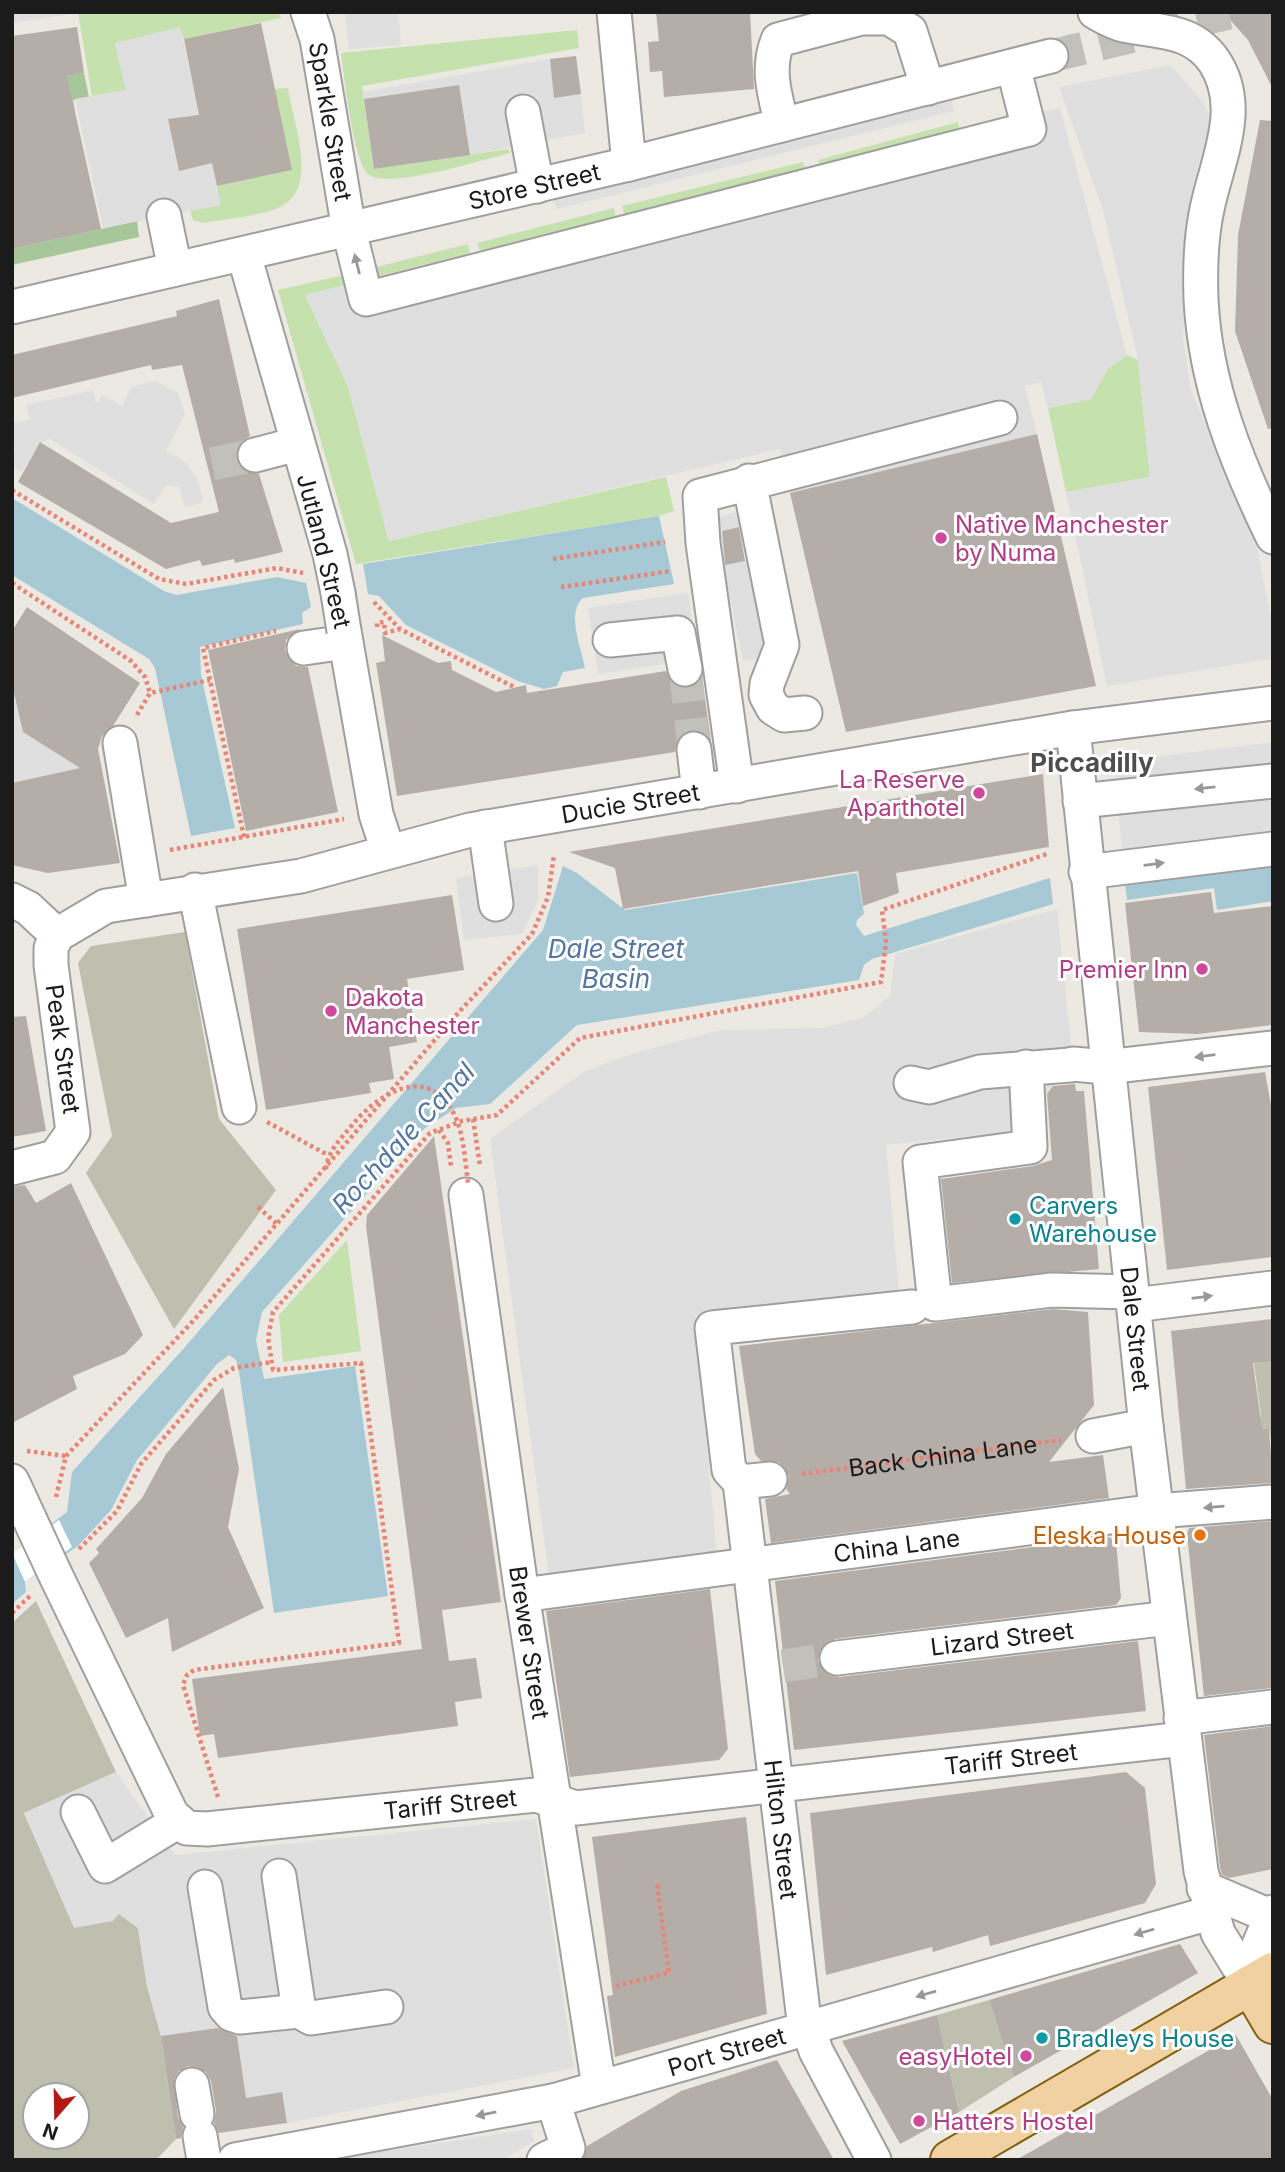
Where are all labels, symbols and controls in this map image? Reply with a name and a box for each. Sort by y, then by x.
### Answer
street label: Sparkle Street [303,40,358,203]
street label: Store Street [465,157,603,215]
one-way arrow [352,253,363,275]
street label: Jutland Street [291,471,357,631]
place label: Native Manchester by Numa [955,510,1169,567]
marker: Native Manchester by Numa [933,530,949,546]
district label: Piccadilly [1030,747,1154,778]
place label: La Reserve Aparthotel [839,765,965,822]
street label: Ducie Street [559,777,702,829]
one-way arrow [1194,783,1216,794]
marker: La Reserve Aparthotel [971,785,987,801]
one-way arrow [1143,858,1165,869]
water label: Dale Street Basin [548,933,685,994]
place label: Premier Inn [1059,955,1188,984]
marker: Premier Inn [1194,961,1210,977]
street label: Peak Street [40,982,86,1116]
place label: Dakota Manchester [345,983,480,1040]
marker: Dakota Manchester [323,1003,339,1019]
one-way arrow [1194,1050,1216,1061]
water label: Rochdale Canal [325,1056,481,1220]
place label: Carvers Warehouse [1029,1191,1157,1248]
marker: Carvers Warehouse [1007,1211,1023,1227]
street label: Dale Street [1115,1265,1157,1393]
one-way arrow [1191,1291,1213,1302]
street label: Back China Lane [847,1429,1039,1482]
one-way arrow [1203,1502,1225,1513]
place label: Eleska House [1033,1521,1186,1550]
street label: China Lane [832,1523,962,1568]
marker: Eleska House [1192,1527,1208,1543]
street label: Brewer Street [504,1564,556,1721]
street label: Lizard Street [929,1615,1075,1661]
street label: Tariff Street [943,1737,1079,1781]
street label: Hilton Street [759,1758,804,1901]
street label: Tariff Street [382,1783,518,1825]
one-way arrow [1134,1927,1155,1937]
one-way arrow [915,1990,936,2000]
street label: Port Street [664,2021,789,2082]
place label: Bradleys House [1056,2024,1234,2053]
marker: Bradleys House [1034,2030,1050,2046]
place label: easyHotel [898,2042,1012,2071]
marker: easyHotel [1018,2048,1034,2064]
north arrow [21,2081,91,2151]
place label: Hatters Hostel [933,2107,1094,2136]
one-way arrow [475,2109,497,2120]
marker: Hatters Hostel [911,2113,927,2129]
text: N [40,2118,61,2145]

